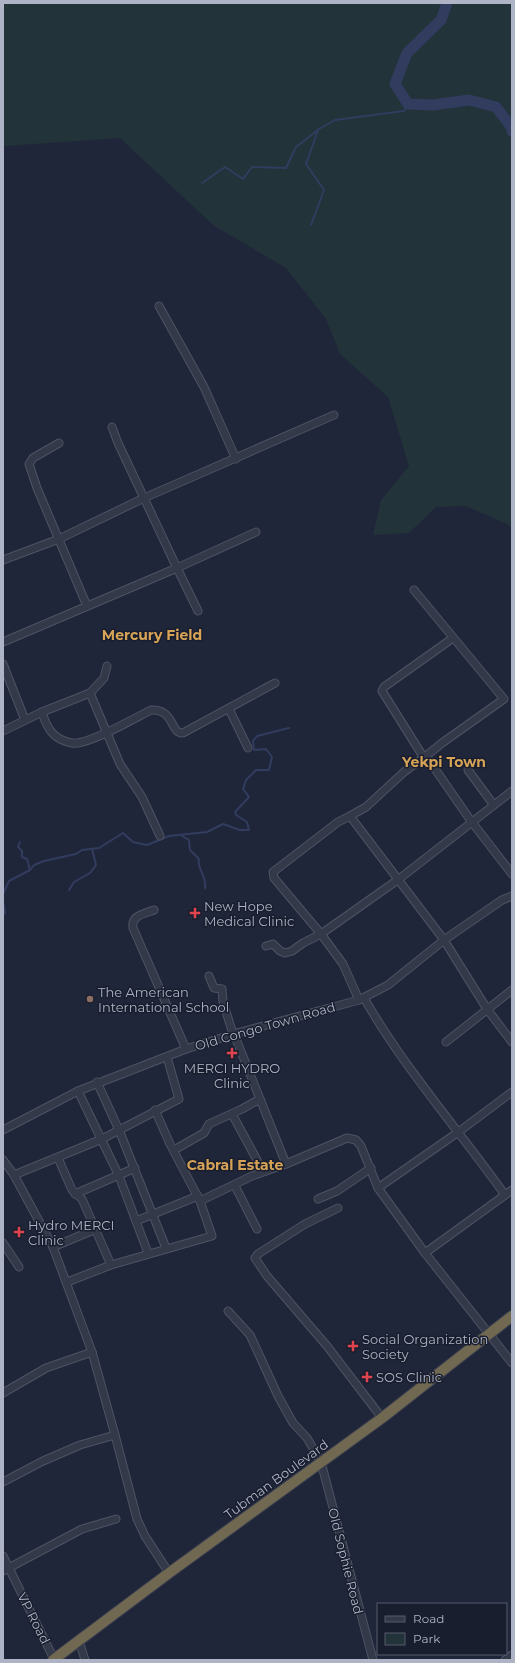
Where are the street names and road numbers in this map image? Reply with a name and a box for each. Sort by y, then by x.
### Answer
street label: Old Congo Town Road [193,998,337,1054]
street label: Tubman Boulevard [221,1436,331,1522]
street label: Old Sophie Road [325,1506,367,1616]
street label: VP Road [14,1590,54,1646]

